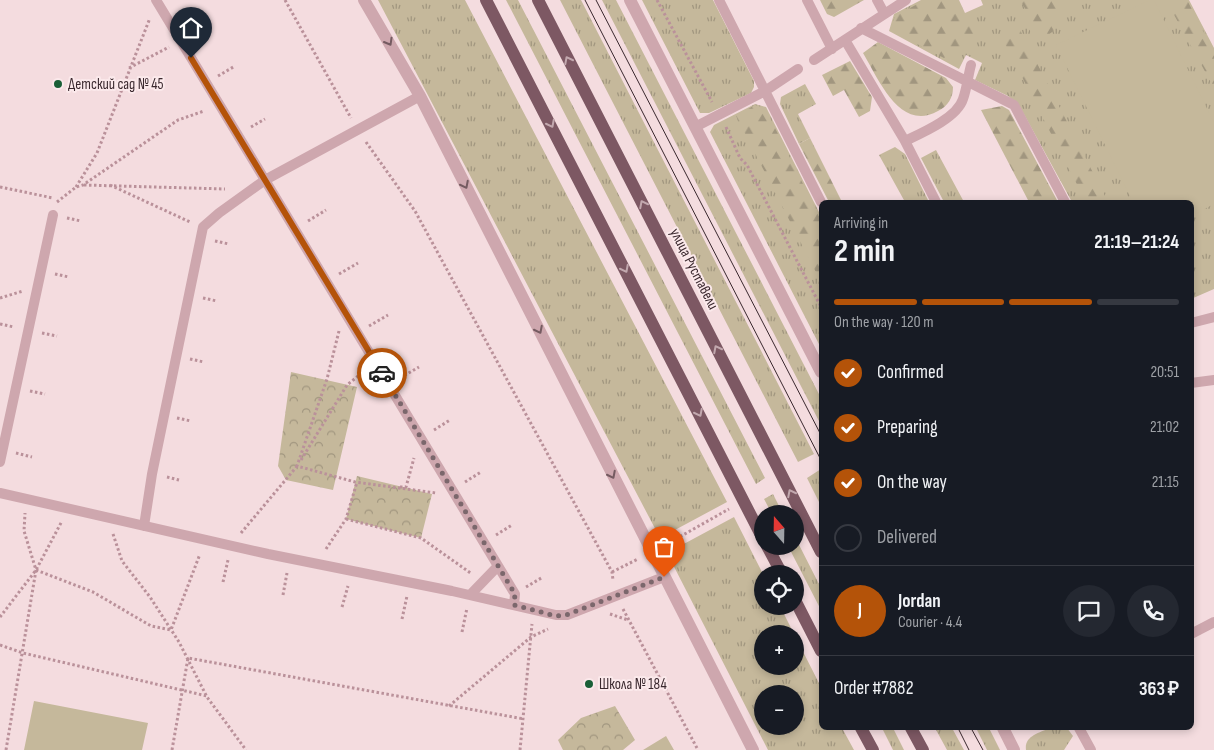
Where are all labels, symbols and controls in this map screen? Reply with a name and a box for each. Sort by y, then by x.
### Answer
pin [170,7,212,58]
icon: home [177,14,205,42]
one-way arrow [382,37,392,46]
one-way arrow [564,56,574,65]
place label: Детский сад № 45 [68,75,164,94]
marker: Детский сад № 45 [52,78,64,90]
one-way arrow [545,119,555,128]
one-way arrow [459,180,469,189]
one-way arrow [639,200,649,209]
text: Arriving in [834,214,888,233]
street label: улица Руставели [665,225,723,313]
text: 21:19–21:24 [1094,231,1179,254]
text: 2 min [834,232,895,271]
one-way arrow [619,264,629,273]
text: On the way · 120 m [834,313,933,332]
one-way arrow [533,325,543,334]
one-way arrow [713,345,723,354]
courier [357,348,407,398]
icon: car [368,359,396,387]
icon: check [834,359,862,387]
text: Confirmed [877,361,944,384]
text: 20:51 [1150,363,1179,382]
one-way arrow [693,408,703,417]
icon: check [834,414,862,442]
text: Preparing [877,416,938,439]
text: 21:02 [1150,418,1179,437]
icon: check [834,469,862,497]
one-way arrow [606,470,616,479]
text: On the way [877,471,947,494]
text: 21:15 [1152,473,1179,492]
one-way arrow [787,490,797,499]
north arrow [754,505,804,555]
map controls [754,505,804,735]
pin [643,526,685,577]
text: Delivered [877,526,937,549]
icon: bag [650,533,678,561]
button: locate [754,565,804,615]
button: chat [1063,585,1115,637]
button: phone [1127,585,1179,637]
text: Jordan [898,590,941,613]
text: J [858,599,862,622]
text: Courier · 4.4 [898,613,962,632]
button: + [754,625,804,675]
place label: Школа № 184 [599,675,667,694]
text: Order #7882 [834,677,913,700]
marker: Школа № 184 [583,678,595,690]
text: 363 ₽ [1139,678,1179,701]
button: − [754,685,804,735]

